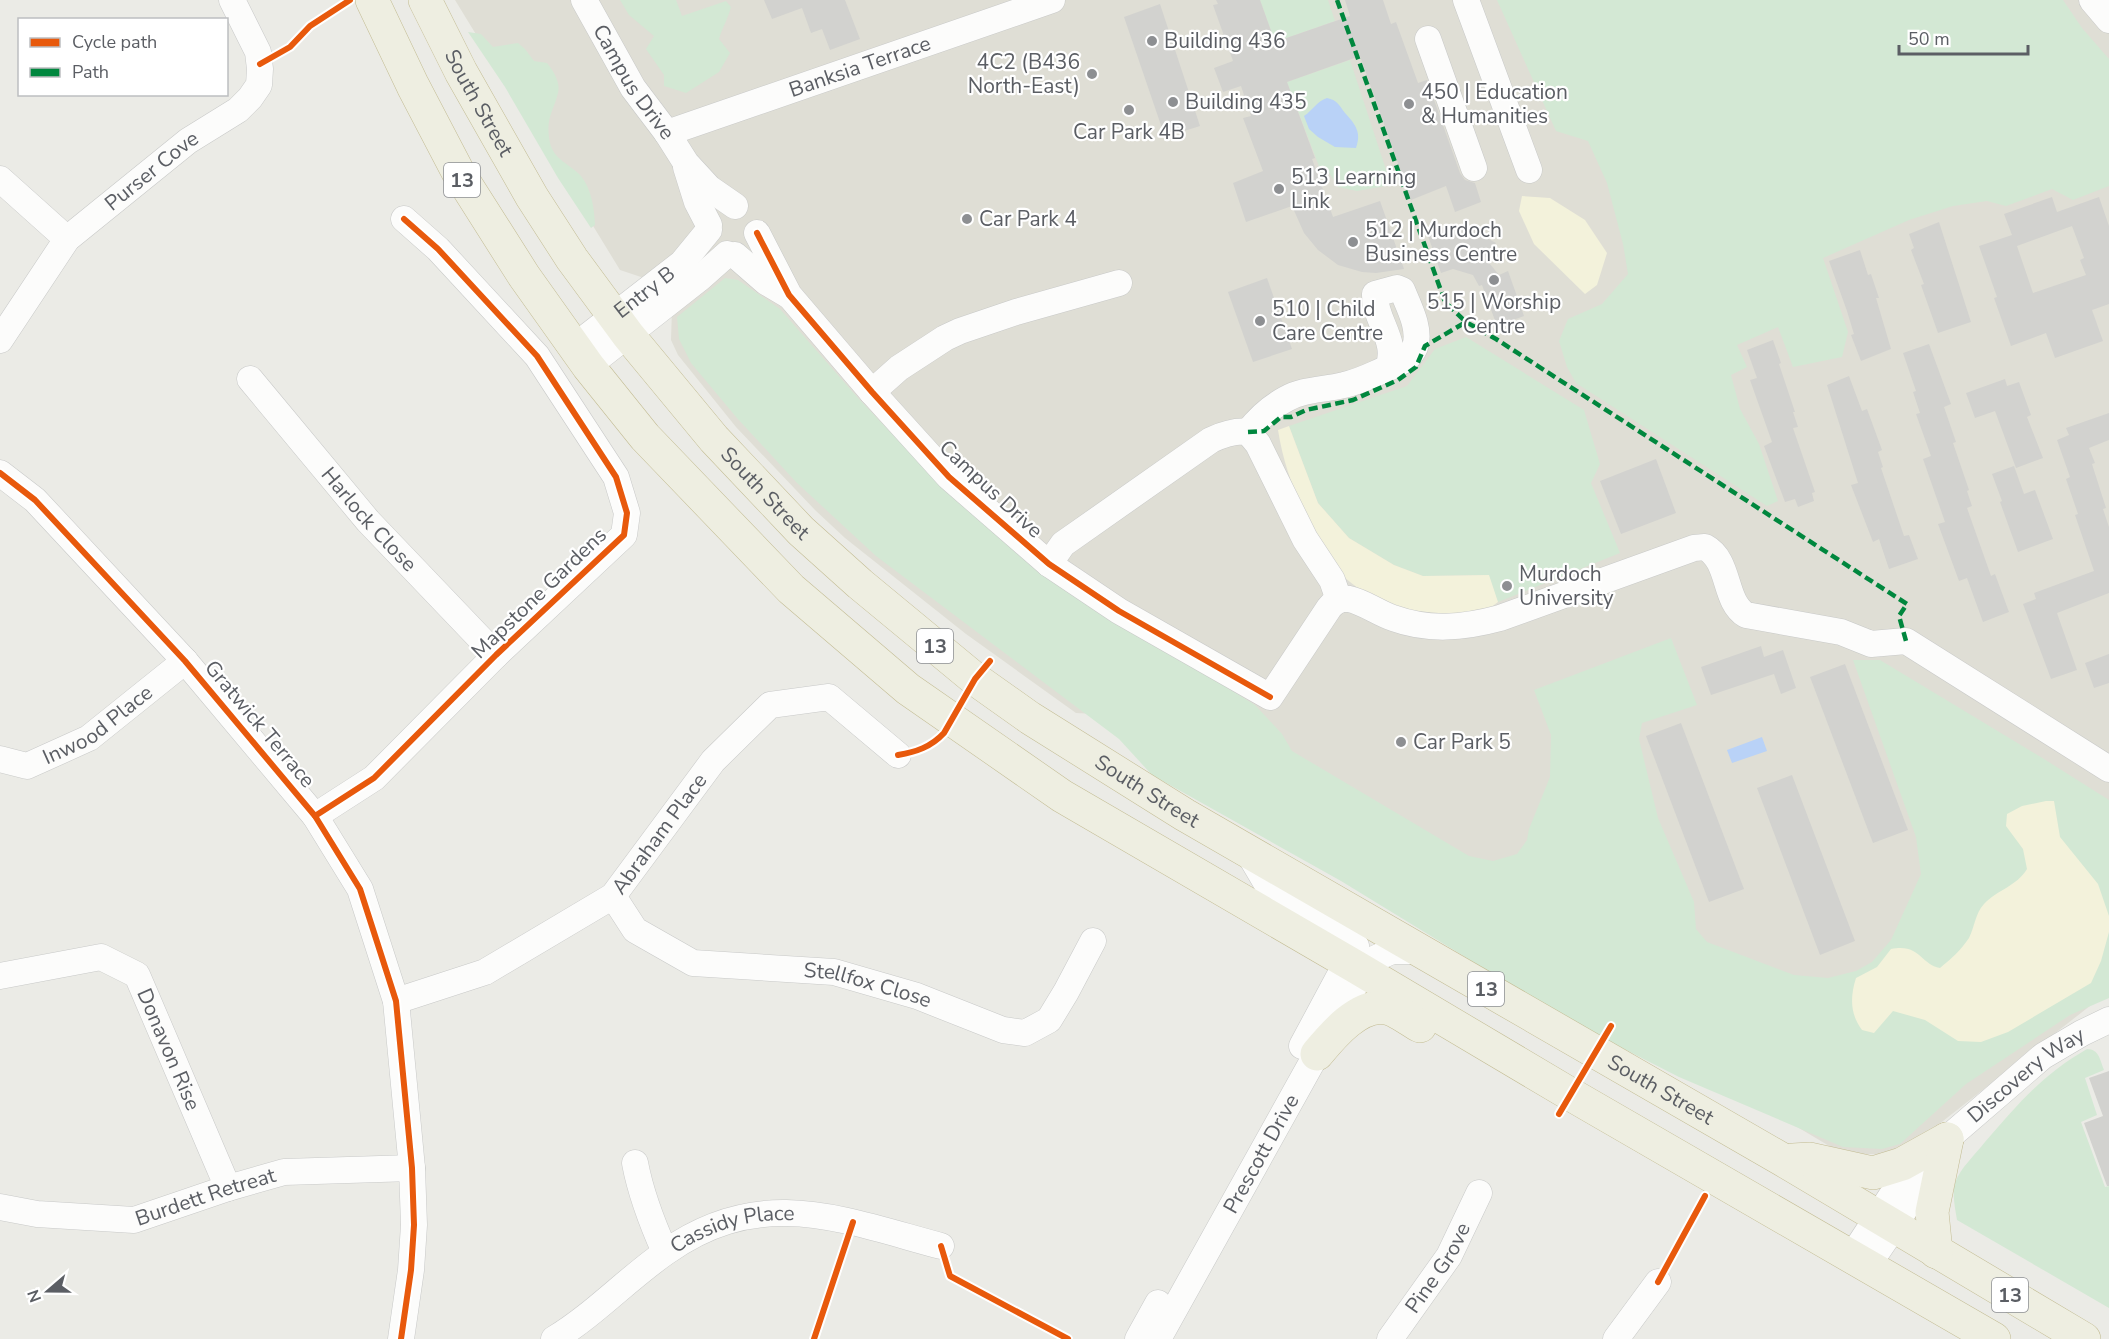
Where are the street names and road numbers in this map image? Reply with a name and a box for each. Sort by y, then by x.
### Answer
street label: Campus Drive [586,19,681,145]
street label: Banksia Terrace [785,29,934,104]
street label: South Street [438,45,520,162]
street label: Purser Cove [99,124,204,217]
road number: 13 [444,163,480,197]
street label: Entry B [608,260,681,325]
street label: Campus Drive [933,434,1049,544]
street label: South Street [714,441,816,547]
street label: Harlock Close [315,461,423,578]
street label: Mapstone Gardens [465,521,613,665]
road number: 13 [917,629,953,663]
street label: Gratwick Terrace [198,654,322,794]
street label: Inwood Place [38,679,158,771]
street label: South Street [1089,748,1205,835]
street label: Abraham Place [605,768,713,900]
street label: Stellfox Close [803,956,936,1014]
road number: 13 [1468,972,1504,1006]
street label: Donavon Rise [130,984,207,1115]
street label: Discovery Way [1961,1021,2090,1129]
street label: South Street [1602,1048,1720,1132]
street label: Prescott Drive [1217,1089,1306,1218]
street label: Burdett Retreat [132,1161,279,1233]
street label: Cassidy Place [665,1199,795,1260]
street label: Pine Grove [1399,1218,1477,1319]
road number: 13 [1992,1278,2028,1312]

